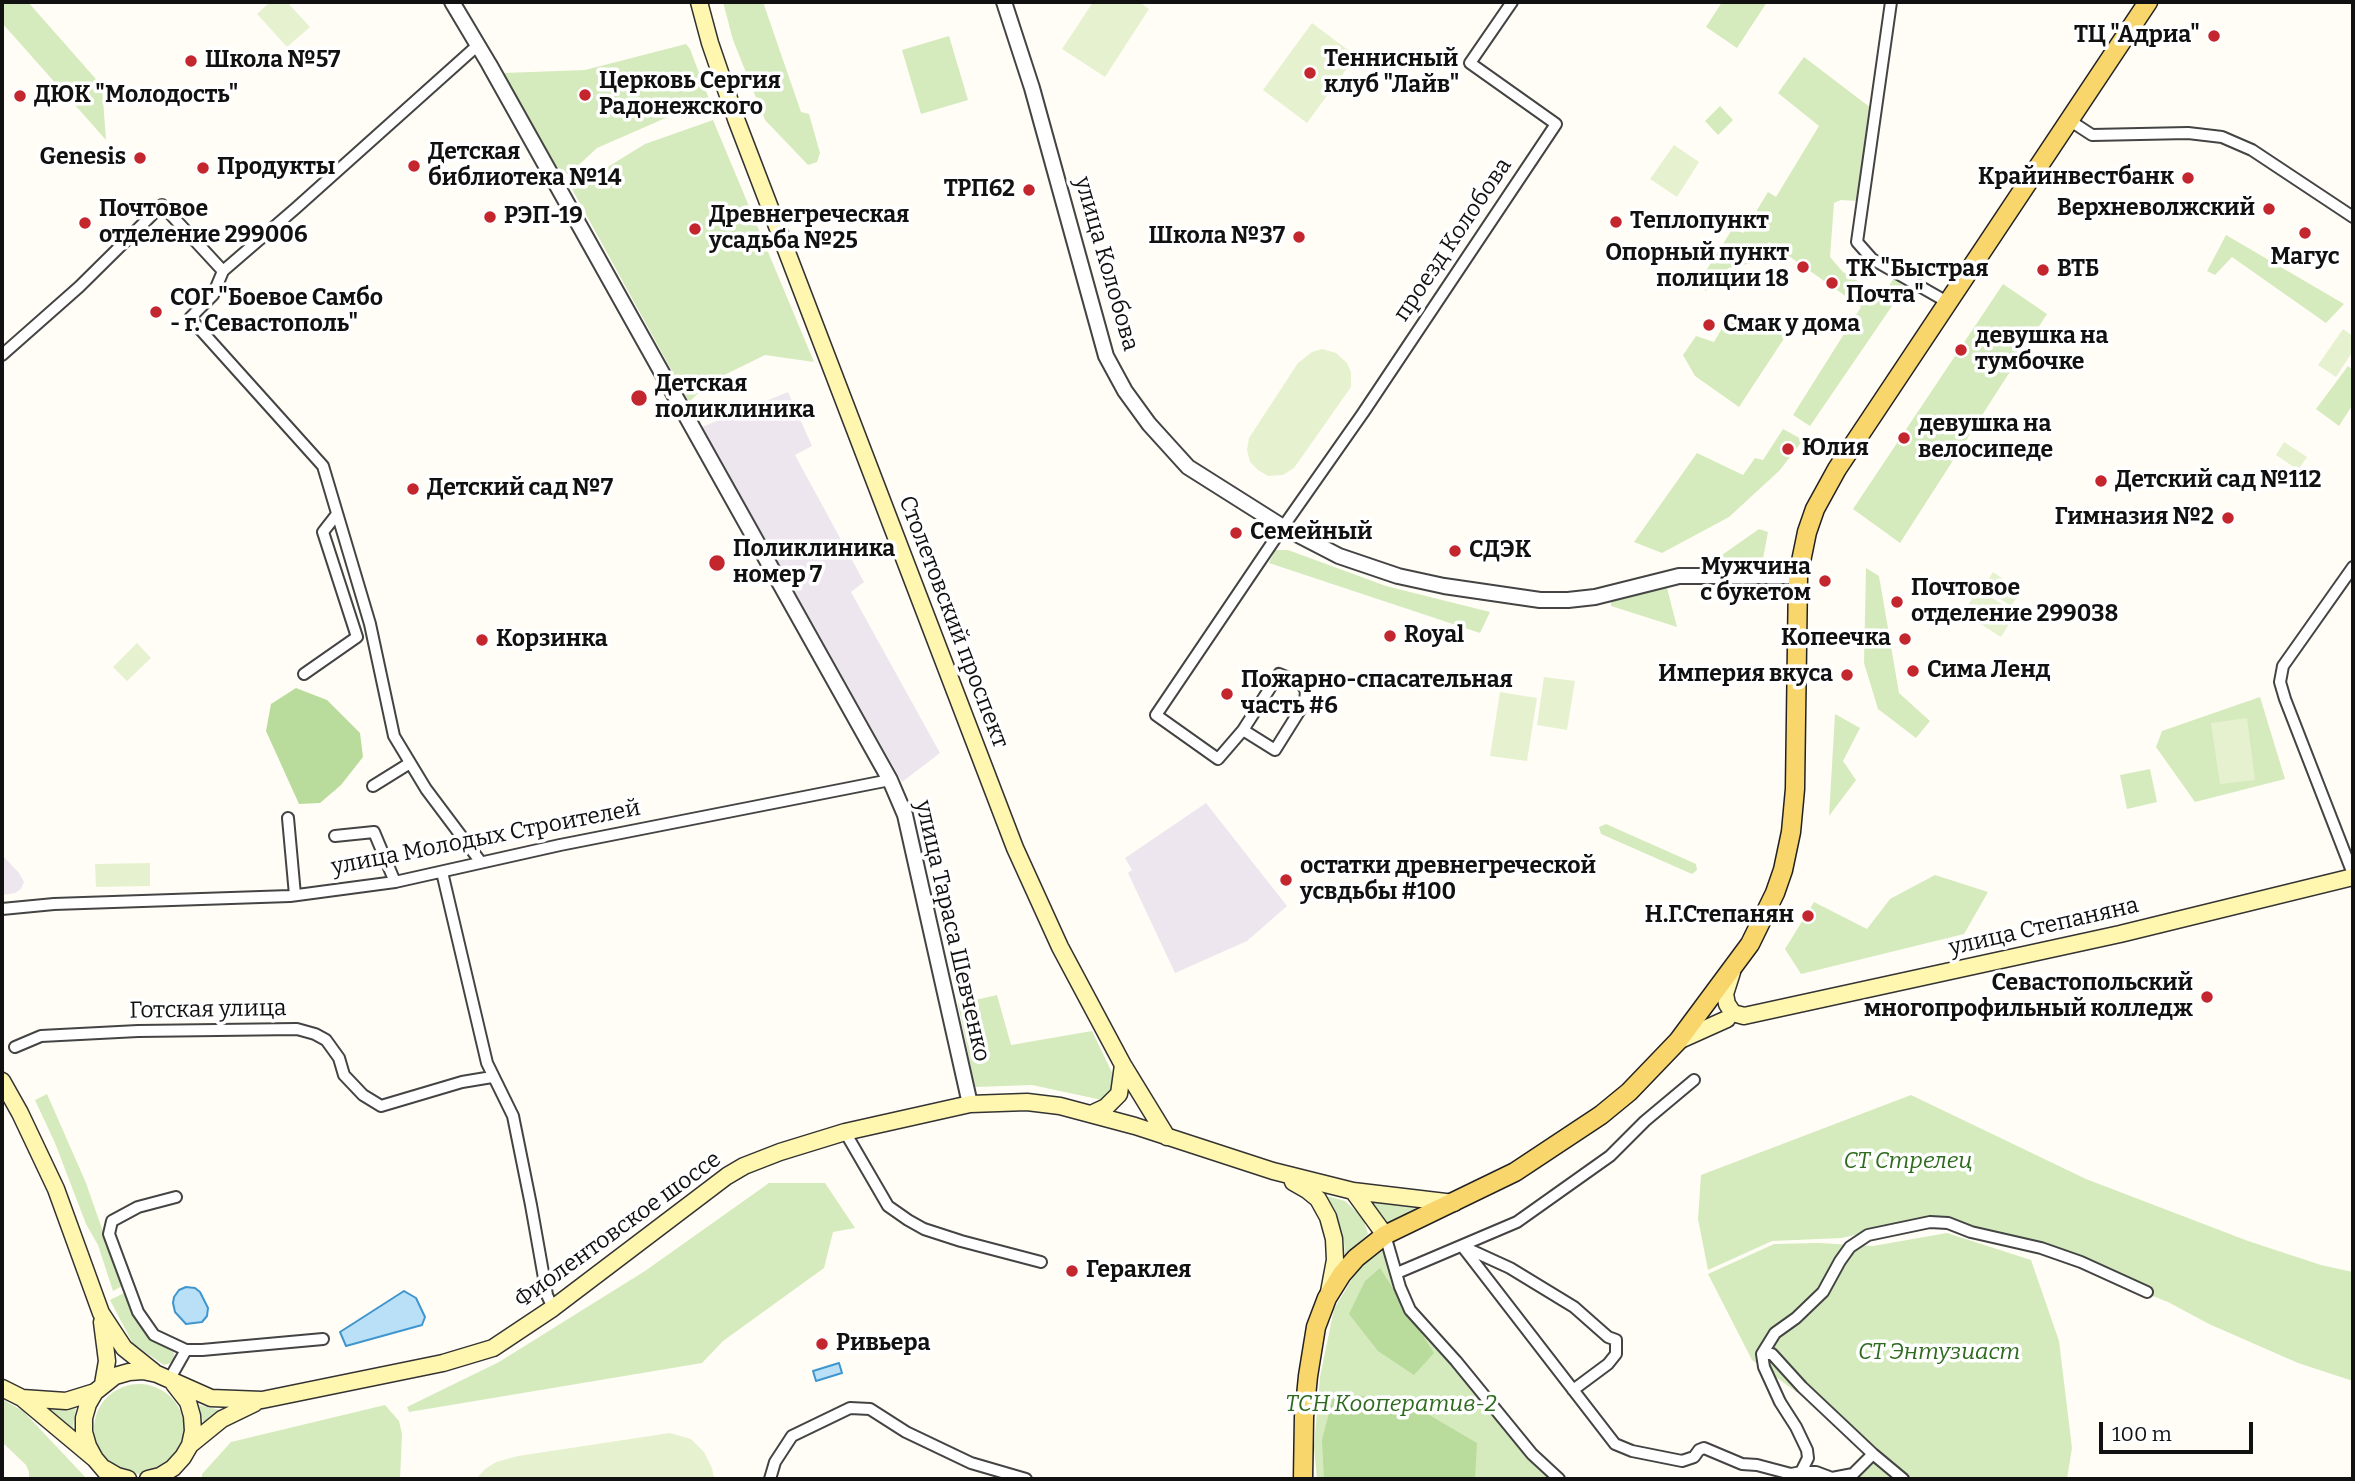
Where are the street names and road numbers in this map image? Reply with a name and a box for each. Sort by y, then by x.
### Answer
street label: проезд Колобова [1388,153,1518,327]
street label: улица Колобова [1068,174,1144,354]
street label: Столетовский проспект [892,492,1014,752]
street label: улица Молодых Строителей [329,794,643,882]
street label: улица Тараса Шевченко [909,798,995,1064]
street label: улица Степаняна [1946,892,2142,962]
street label: Готская улица [129,995,287,1025]
street label: Фиолентовское шоссе [509,1146,727,1314]

